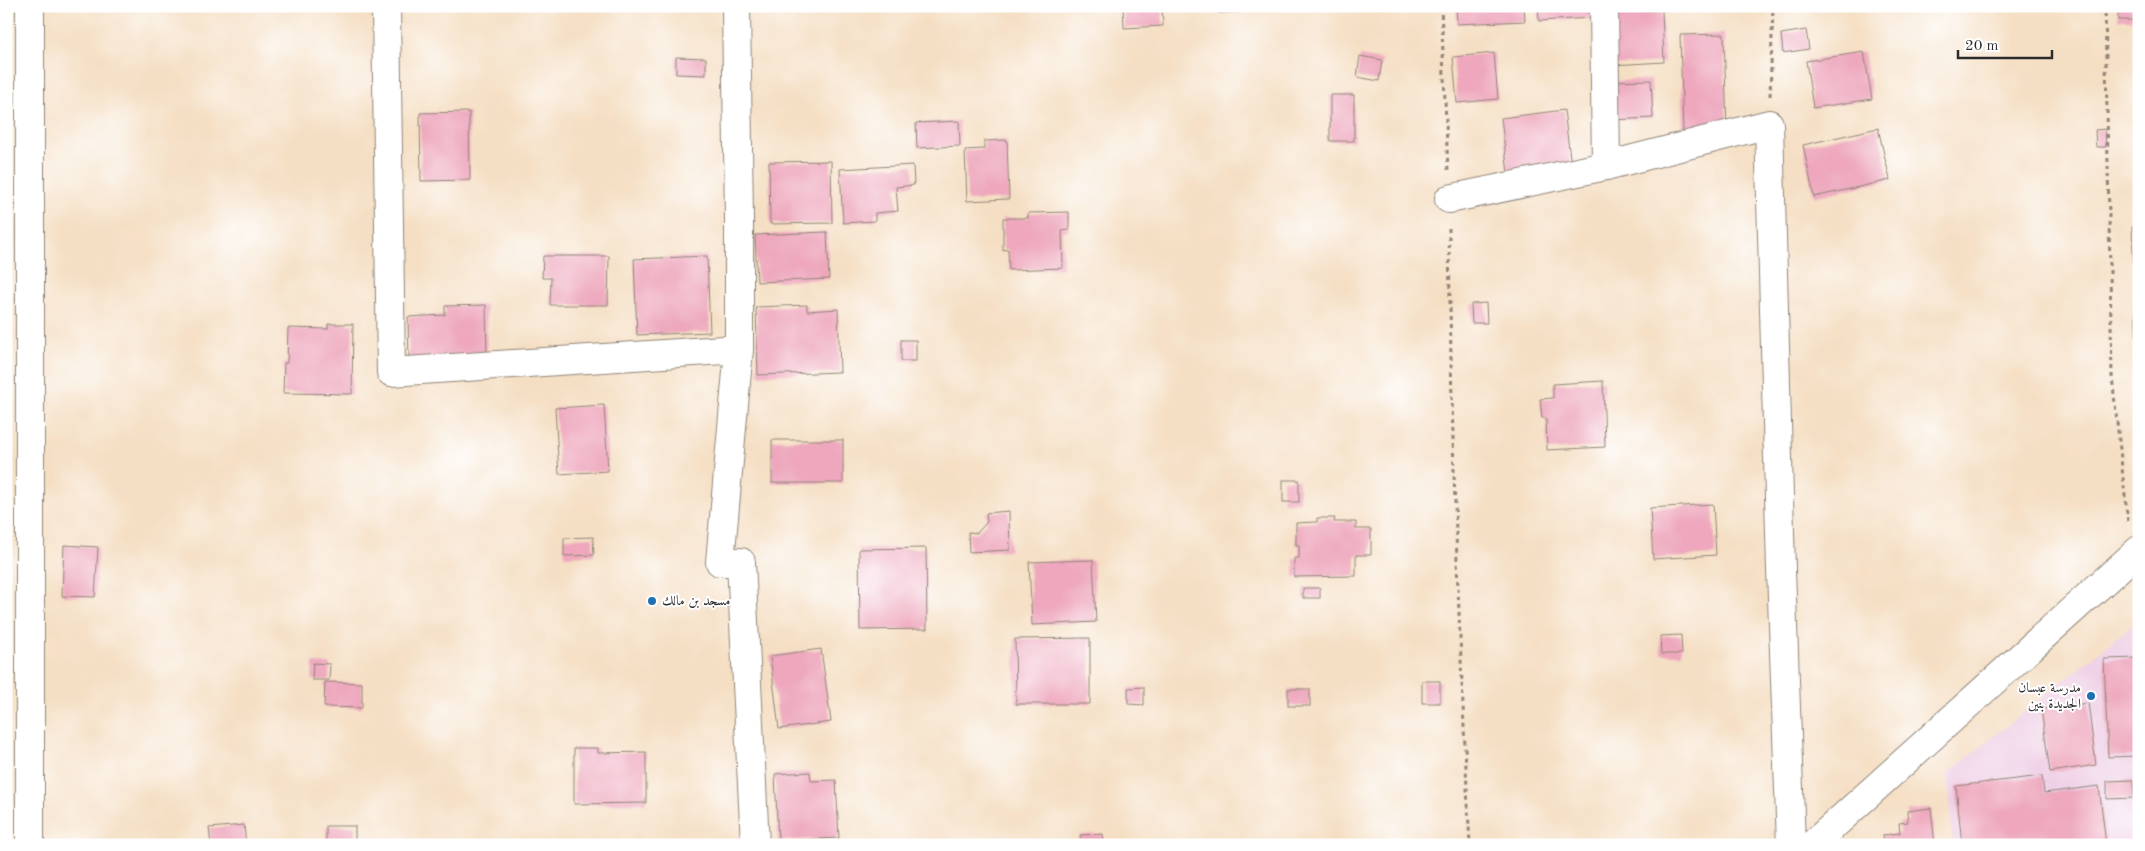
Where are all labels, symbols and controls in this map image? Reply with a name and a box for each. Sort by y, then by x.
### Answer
scale bar [1958,28,2051,60]
text: 20 m [1965,39,1999,54]
place label: مسجد بن مالك [662,594,730,608]
marker: مسجد بن مالك [646,595,658,607]
place label: مدرسة عبسان الجديدة بنين [2018,681,2081,712]
marker: مدرسة عبسان الجديدة بنين [2085,690,2097,702]

